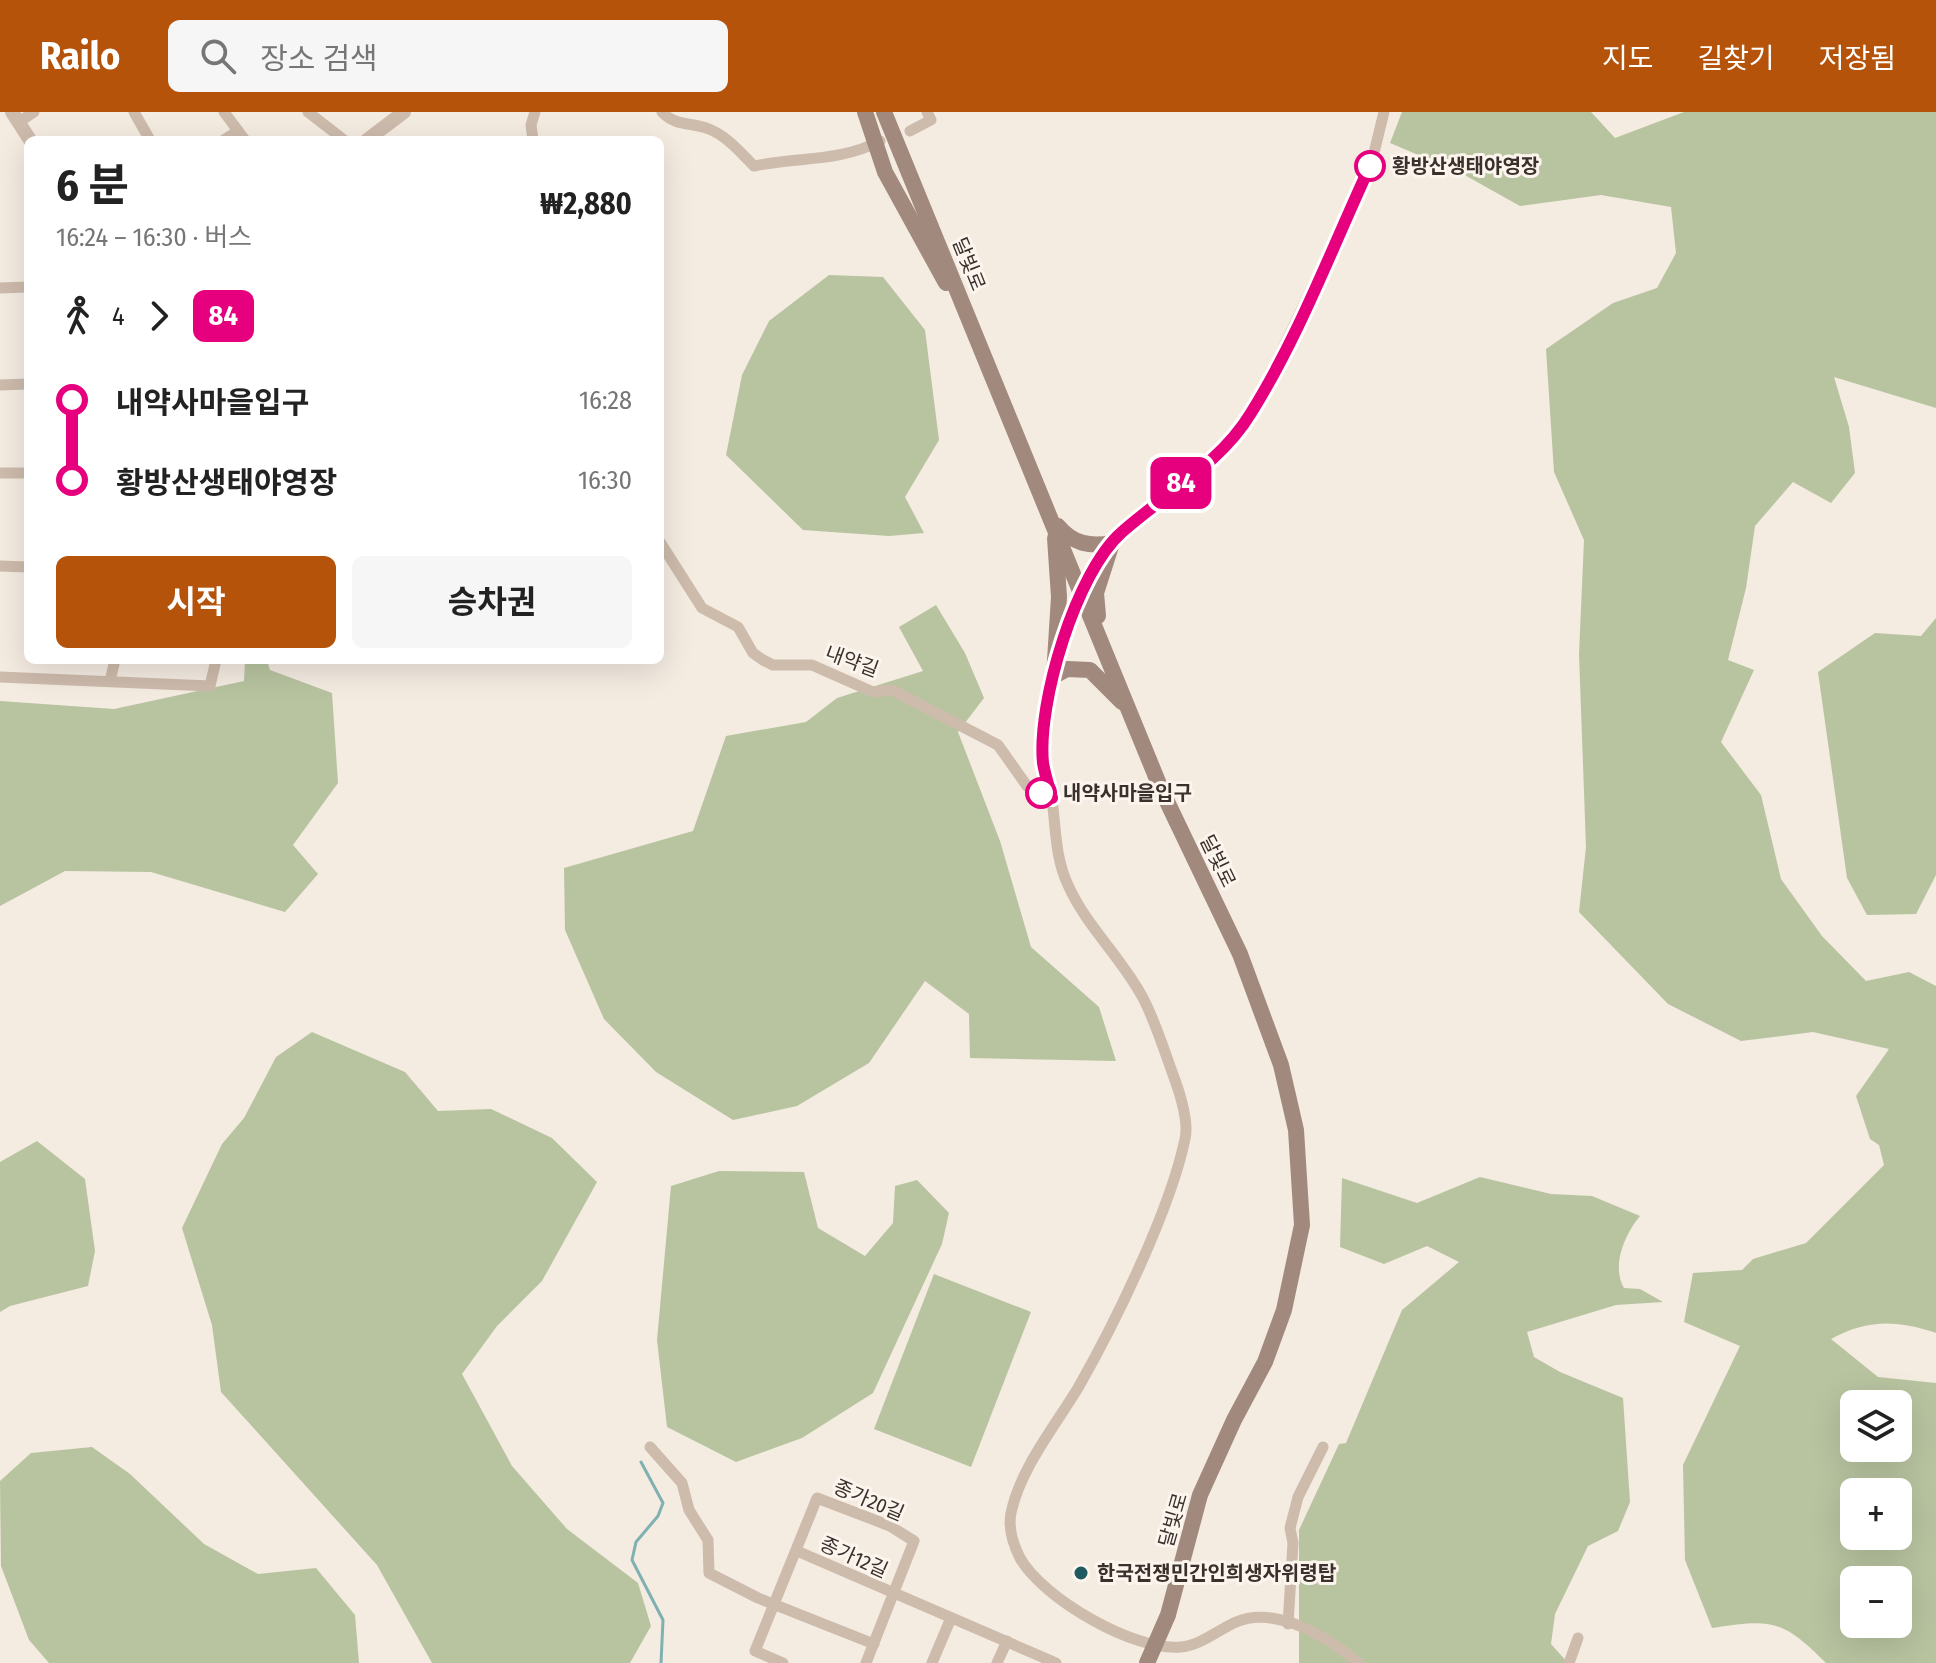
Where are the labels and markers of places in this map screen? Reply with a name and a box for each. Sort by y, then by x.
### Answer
marker: 황방산생태야영장 [1355,151,1385,181]
place label: 황방산생태야영장 [1392,154,1539,178]
marker: 내약사마을입구 [1026,778,1056,808]
place label: 내약사마을입구 [1063,781,1192,805]
place label: 한국전쟁민간인희생자위령탑 [1097,1561,1337,1585]
marker: 한국전쟁민간인희생자위령탑 [1072,1564,1090,1582]

